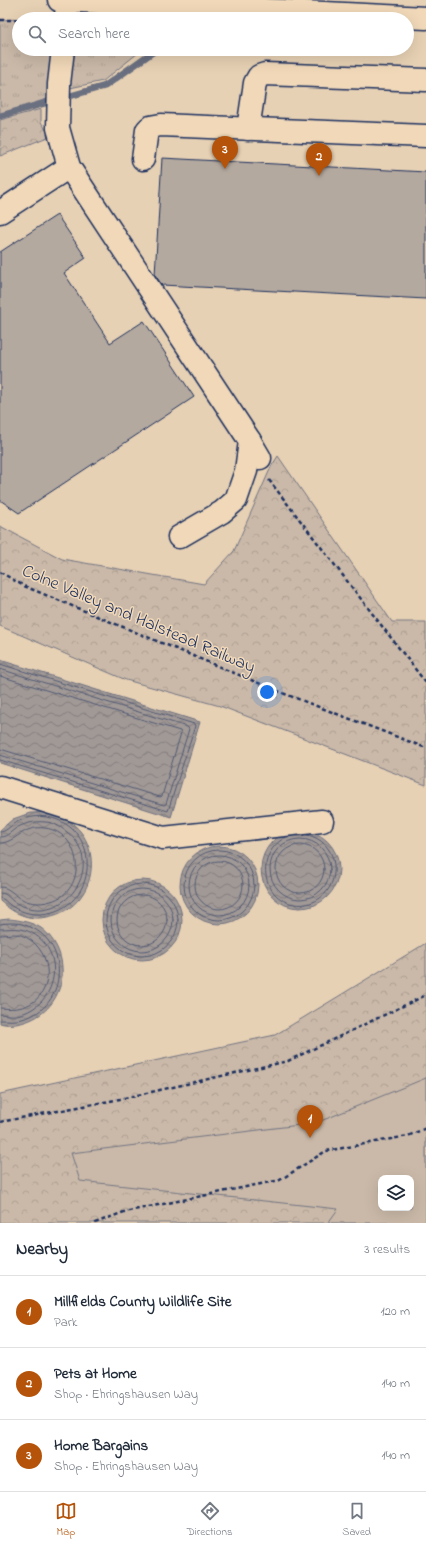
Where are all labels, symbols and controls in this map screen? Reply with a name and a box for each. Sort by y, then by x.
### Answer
search box [12,12,414,56]
icon: search [26,23,48,45]
text: Search here [58,23,130,45]
pin: 3 [212,136,238,169]
pin: 2 [306,143,332,176]
street label: Colne Valley and Halstead Railway [17,559,259,681]
your location [257,682,277,702]
pin: 1 [297,1105,323,1138]
map controls [378,1175,414,1211]
button: layers [378,1175,414,1211]
text: Nearby [16,1237,68,1262]
text: 3 results [364,1240,410,1259]
text: Millfields County Wildlife Site [54,1291,231,1313]
text: 1 [27,1302,31,1321]
text: 120 m [380,1302,410,1321]
text: Park [54,1313,78,1332]
text: Pets at Home [54,1363,137,1385]
text: 2 [26,1374,32,1393]
text: 140 m [382,1374,410,1393]
text: Shop · Ehringshausen Way [54,1385,198,1404]
text: Home Bargains [54,1435,148,1457]
text: 3 [26,1446,32,1465]
text: 140 m [382,1446,410,1465]
text: Shop · Ehringshausen Way [54,1457,198,1476]
tab: Map [55,1500,77,1540]
tab: Directions [187,1500,232,1540]
tab: Saved [342,1500,371,1540]

